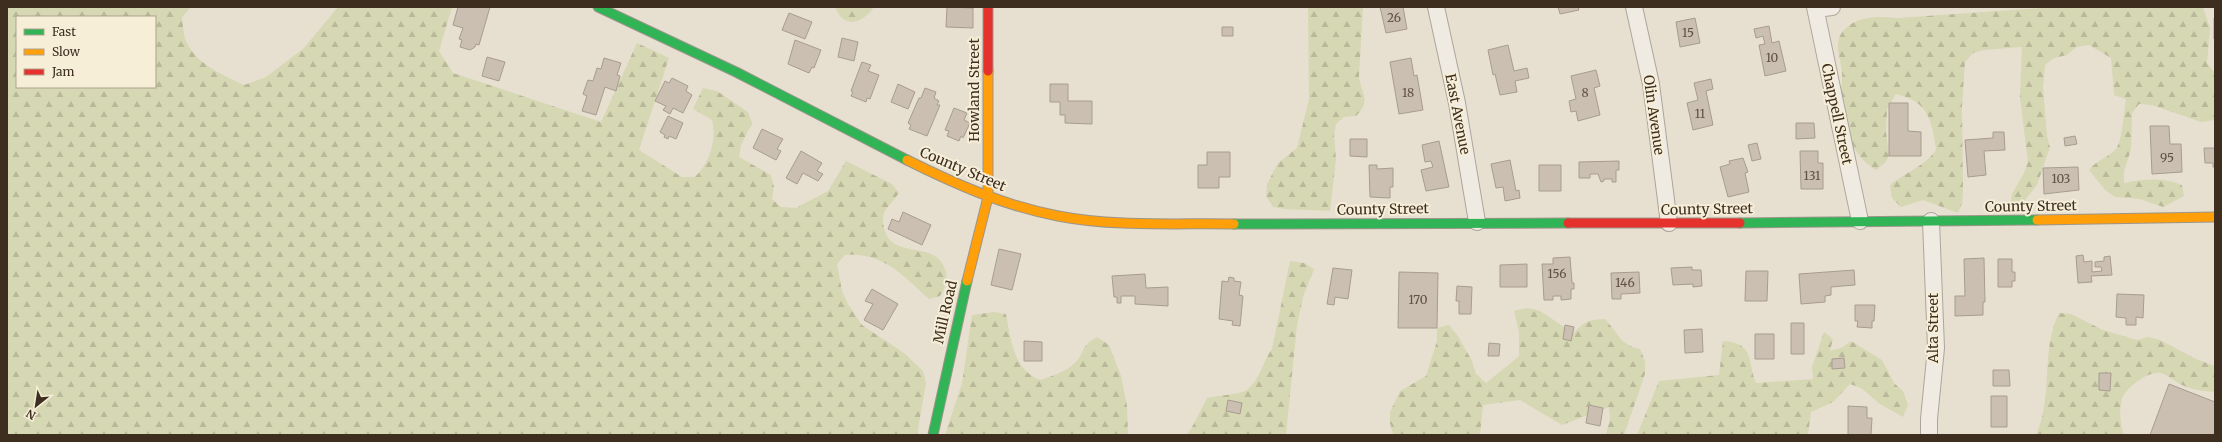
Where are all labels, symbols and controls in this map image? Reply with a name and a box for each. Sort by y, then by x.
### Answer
house number: 26 [1387,10,1401,25]
legend [16,16,156,88]
text: Fast [52,24,76,39]
house number: 15 [1682,25,1694,40]
street label: Howland Street [965,38,983,142]
text: Slow [52,44,81,59]
house number: 10 [1766,50,1779,65]
street label: Chappell Street [1818,62,1857,167]
text: Jam [51,64,75,79]
street label: East Avenue [1441,72,1475,156]
street label: Olin Avenue [1639,74,1669,156]
house number: 18 [1402,85,1414,100]
house number: 8 [1581,85,1589,100]
house number: 11 [1695,106,1706,121]
street label: County Street [917,143,1009,195]
house number: 95 [2160,150,2174,165]
house number: 131 [1804,168,1821,183]
house number: 103 [2052,171,2071,186]
street label: County Street [1985,196,2078,216]
street label: County Street [1337,199,1430,219]
street label: County Street [1661,199,1754,219]
house number: 156 [1547,266,1567,281]
house number: 146 [1615,275,1635,290]
street label: Mill Road [929,278,961,345]
house number: 170 [1409,292,1428,307]
street label: Alta Street [1924,292,1942,364]
north arrow [16,386,56,426]
text: N [23,406,38,423]

